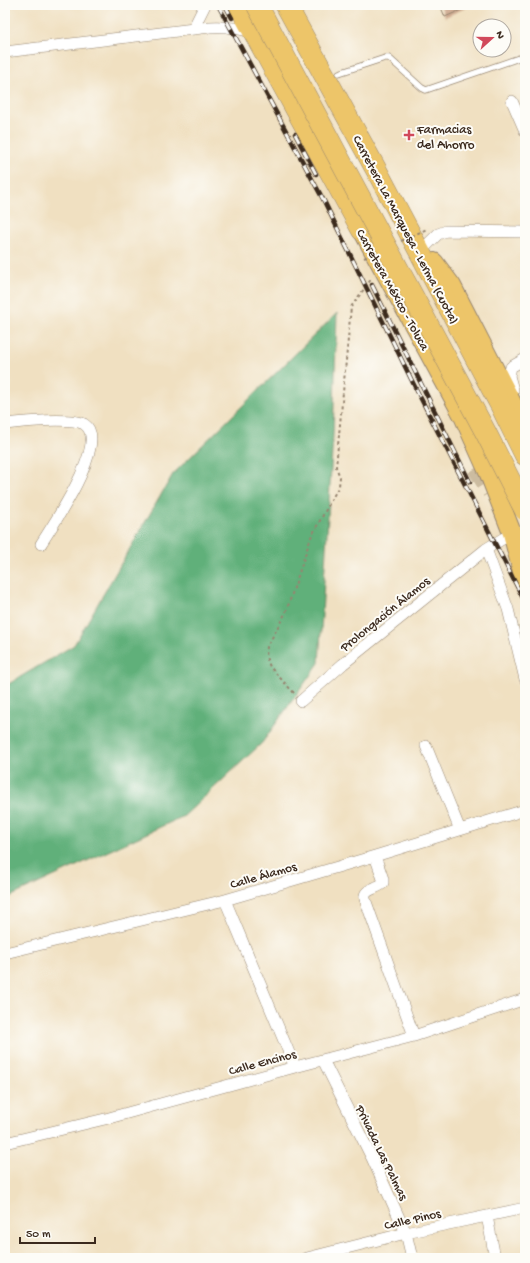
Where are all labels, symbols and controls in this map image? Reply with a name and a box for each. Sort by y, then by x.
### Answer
north arrow [472,18,512,58]
text: N [493,30,506,41]
place label: Farmacias del Ahorro [416,123,475,153]
marker: Farmacias del Ahorro [404,130,414,140]
street label: Carretera La Marquesa - Lerma (Cuota) [349,133,461,327]
street label: Carretera México - Toluca [352,227,432,354]
street label: Prolongación Álamos [336,573,434,656]
street label: Calle Álamos [229,858,300,893]
street label: Calle Encinos [227,1047,299,1080]
street label: Privada Las Palmas [351,1102,411,1204]
street label: Calle Pinos [383,1206,443,1234]
scale bar [20,1219,95,1245]
text: 50 m [26,1228,51,1242]

